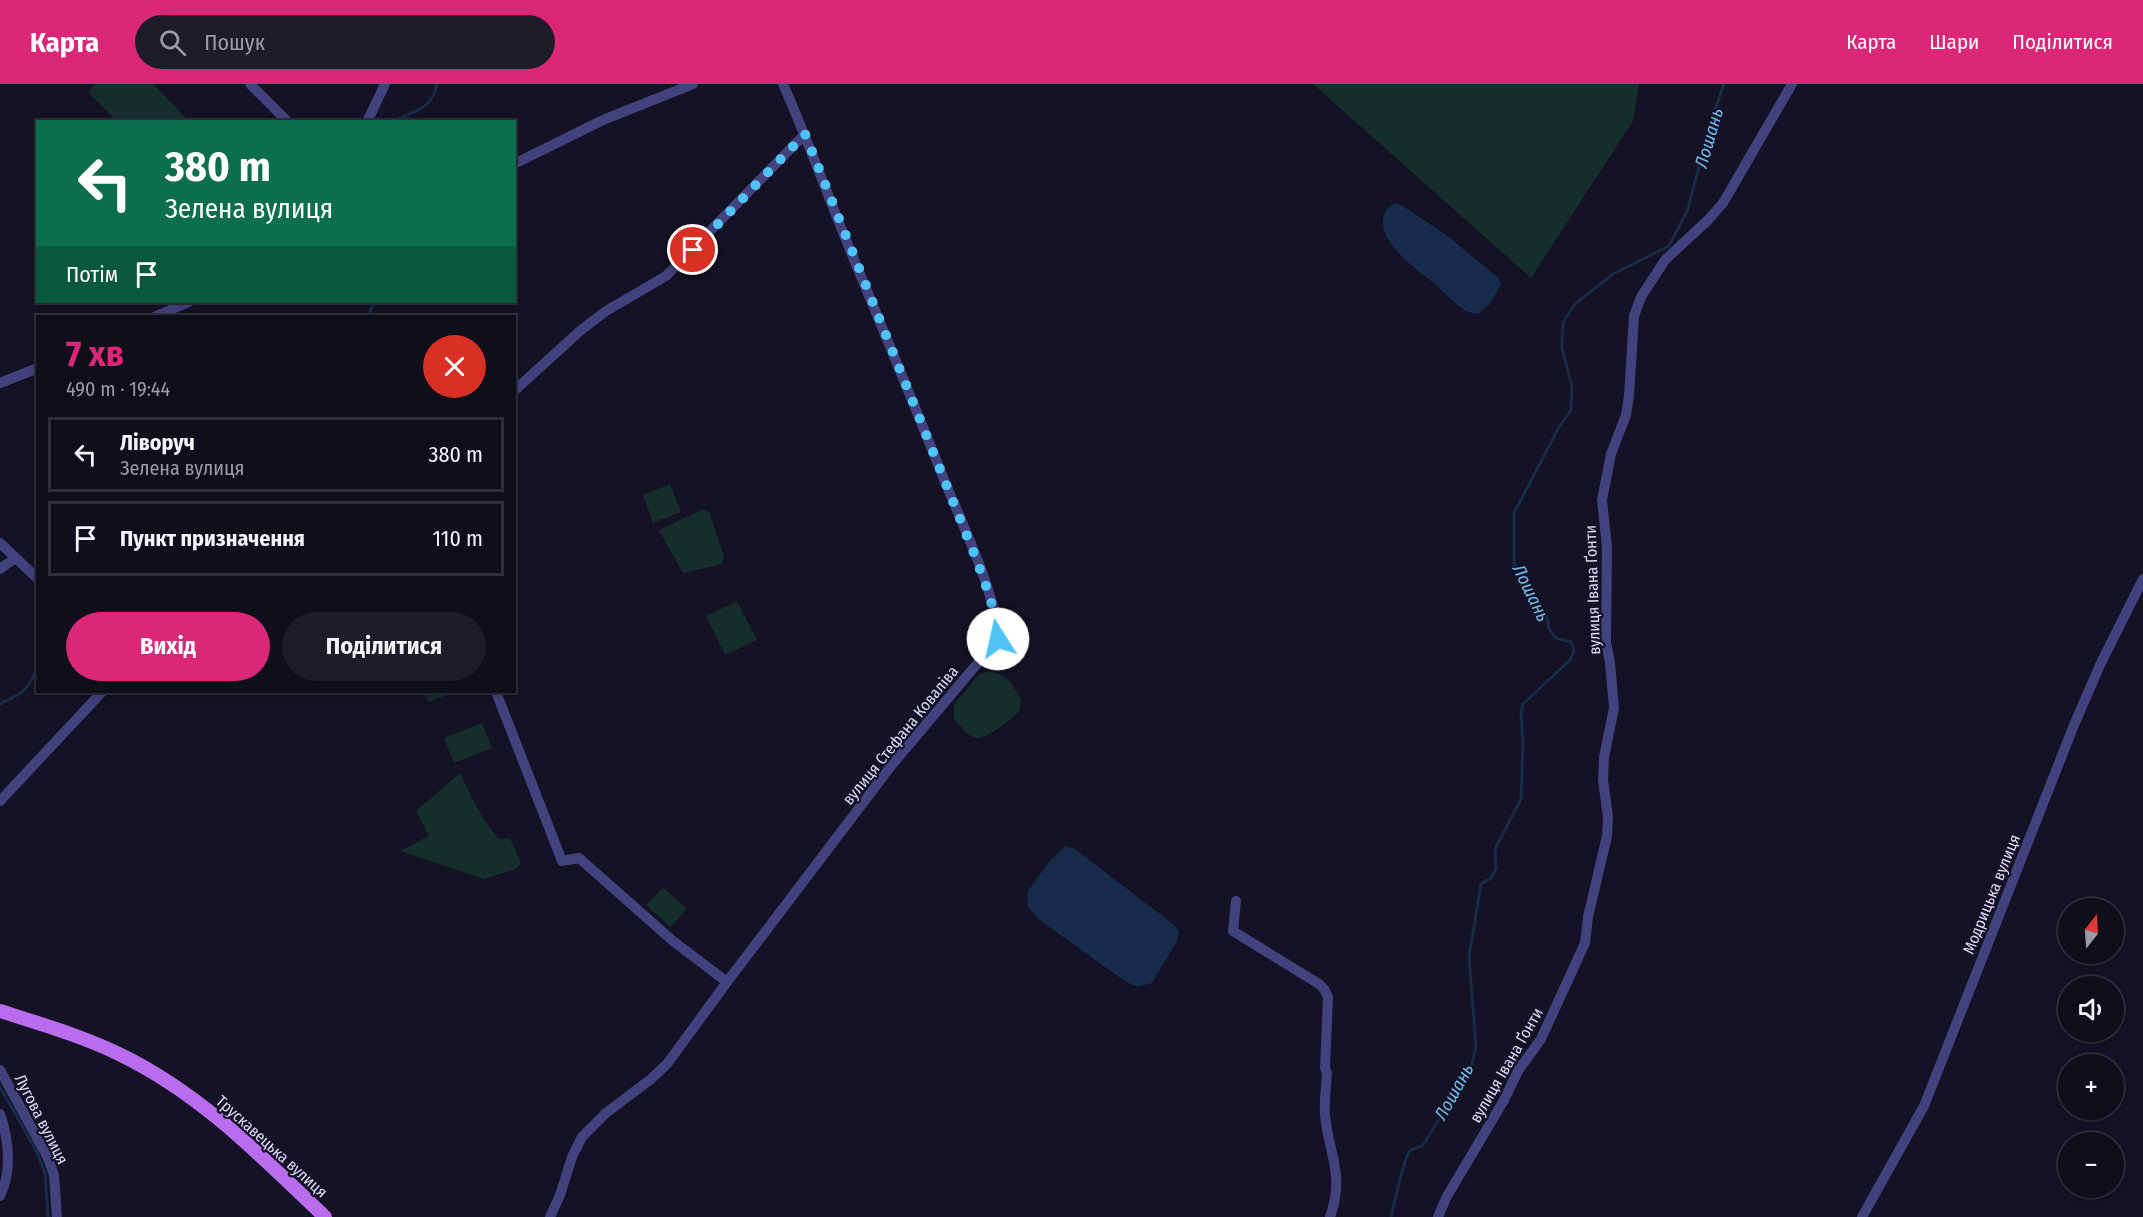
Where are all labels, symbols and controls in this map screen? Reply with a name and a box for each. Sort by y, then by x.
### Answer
search box [135,15,555,69]
text: Карта [30,26,99,59]
icon: search [156,26,189,59]
text: Пошук [204,29,265,56]
text: Карта [1846,29,1896,55]
text: Шари [1929,29,1979,55]
text: Поділитися [2012,29,2113,55]
water label: Лошань [1690,106,1728,171]
text: 380 m [165,142,271,192]
icon: left [66,144,144,222]
text: Зелена вулиця [165,193,333,225]
pin [667,224,718,275]
icon: arrive [676,233,709,266]
icon: arrive [130,258,163,291]
text: Потім [66,261,118,288]
text: 7 хв [66,332,124,376]
button: close [423,335,486,398]
text: 490 m · 19:44 [66,377,170,401]
text: Ліворуч [120,429,195,456]
icon: left [69,438,102,471]
text: 380 m [429,441,483,468]
text: Зелена вулиця [120,456,245,480]
icon: arrive [69,522,102,555]
text: Пункт призначення [120,525,305,552]
text: 110 m [433,525,483,552]
street label: вулиця Івана Ґонти [1581,525,1604,655]
water label: Лошань [1507,560,1554,625]
position arrow [966,607,1030,671]
button: Вихід [66,612,270,681]
button: Поділитися [282,612,486,681]
street label: вулиця Стефана Коваліва [839,662,962,809]
street label: Модрицька вулиця [1959,831,2024,957]
north arrow [2058,898,2124,964]
map controls [2058,898,2124,1198]
button: sound [2058,976,2124,1042]
street label: вулиця Івана Ґонти [1466,1004,1547,1126]
button: + [2058,1054,2124,1120]
water label: Лошань [1429,1060,1478,1125]
street label: Лугова вулиця [11,1071,72,1167]
street label: Трускавецька вулиця [212,1091,331,1201]
button: − [2058,1132,2124,1198]

